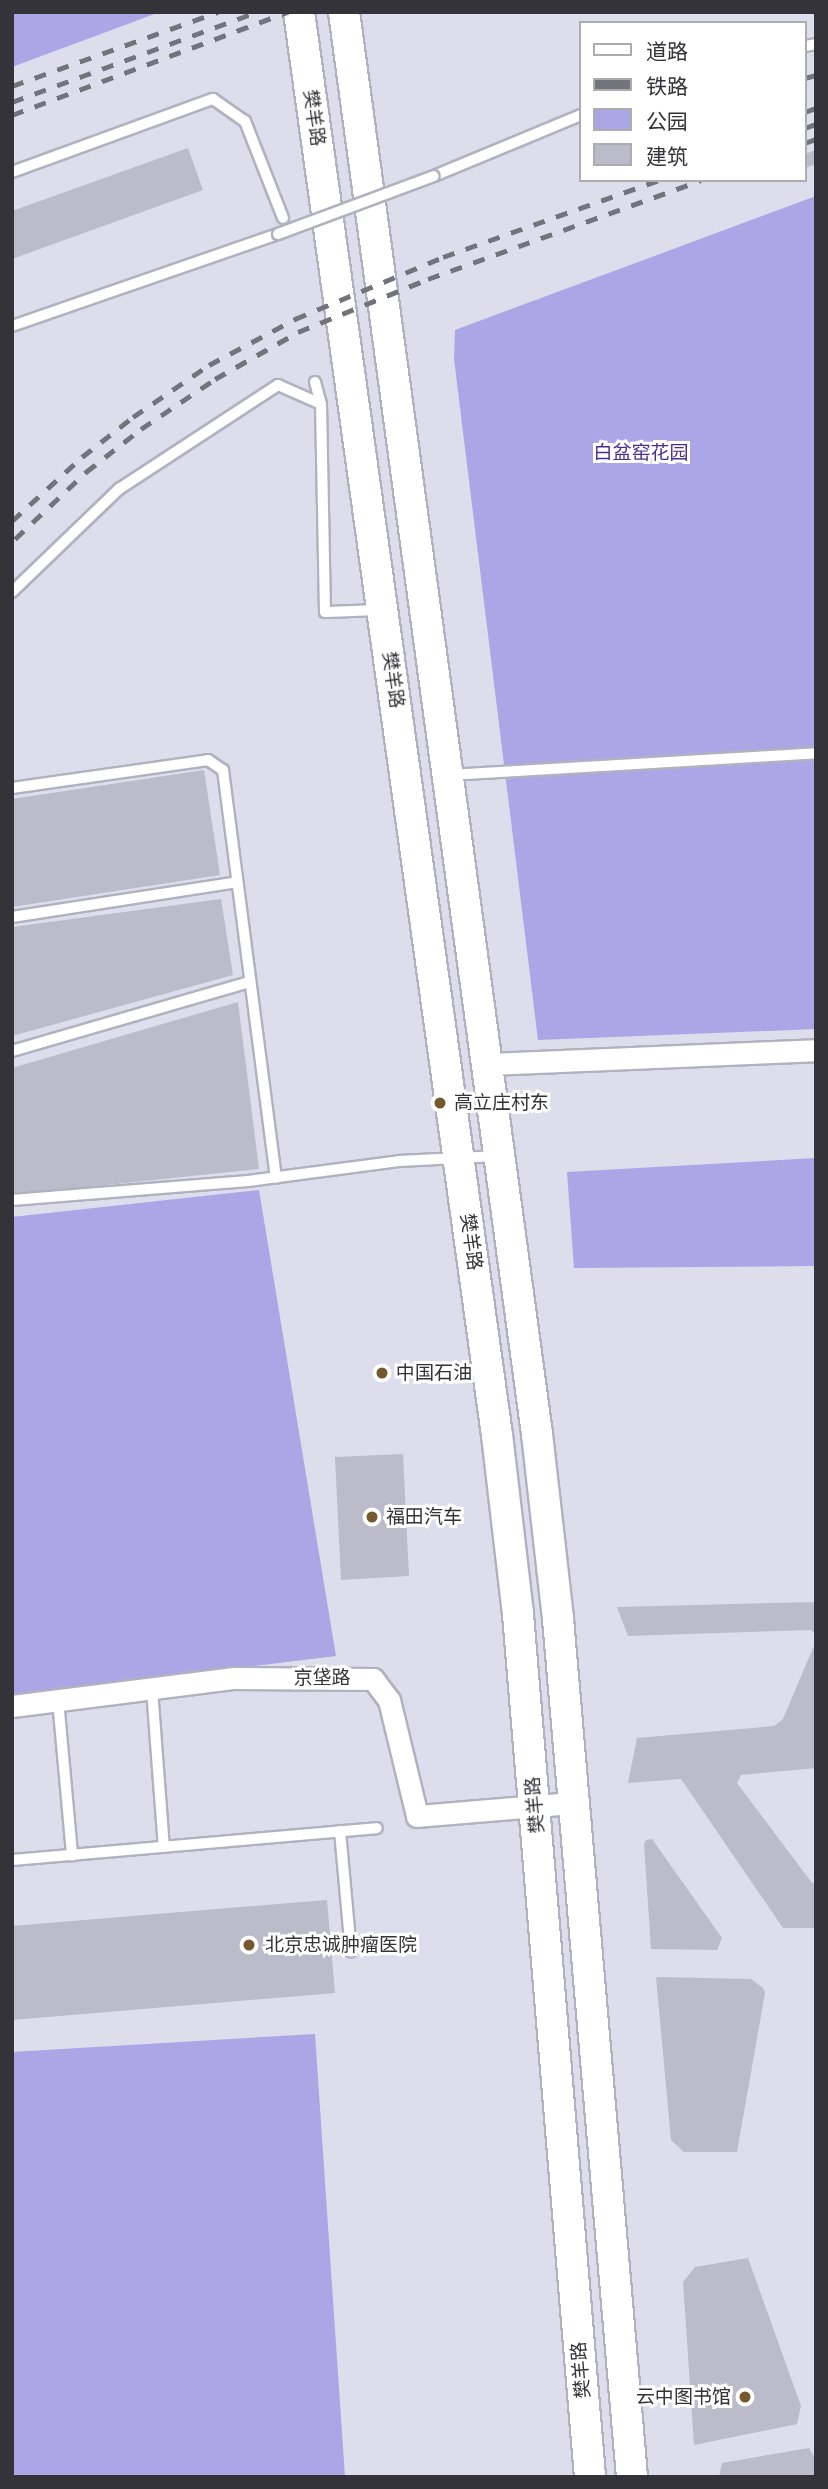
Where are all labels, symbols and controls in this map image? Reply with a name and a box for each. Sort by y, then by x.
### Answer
legend [580,21,807,182]
text: 道路 [646,40,688,63]
text: 铁路 [646,75,688,98]
street label: 樊羊路 [299,88,329,148]
text: 公园 [646,110,688,133]
text: 建筑 [646,145,688,168]
park label: 白盆窑花园 [594,442,688,464]
street label: 樊羊路 [378,650,408,710]
place label: 高立庄村东 [454,1092,549,1114]
marker: 高立庄村东 [432,1095,448,1111]
street label: 樊羊路 [456,1212,486,1272]
place label: 中国石油 [396,1362,472,1384]
marker: 中国石油 [374,1365,390,1381]
place label: 福田汽车 [386,1506,462,1528]
marker: 福田汽车 [364,1509,380,1525]
street label: 京垡路 [294,1667,350,1689]
street label: 樊羊路 [521,1776,549,1834]
place label: 北京忠诚肿瘤医院 [265,1934,417,1956]
marker: 北京忠诚肿瘤医院 [239,1935,259,1955]
street label: 樊羊路 [567,2341,595,2399]
place label: 云中图书馆 [636,2386,731,2408]
marker: 云中图书馆 [737,2389,753,2405]

